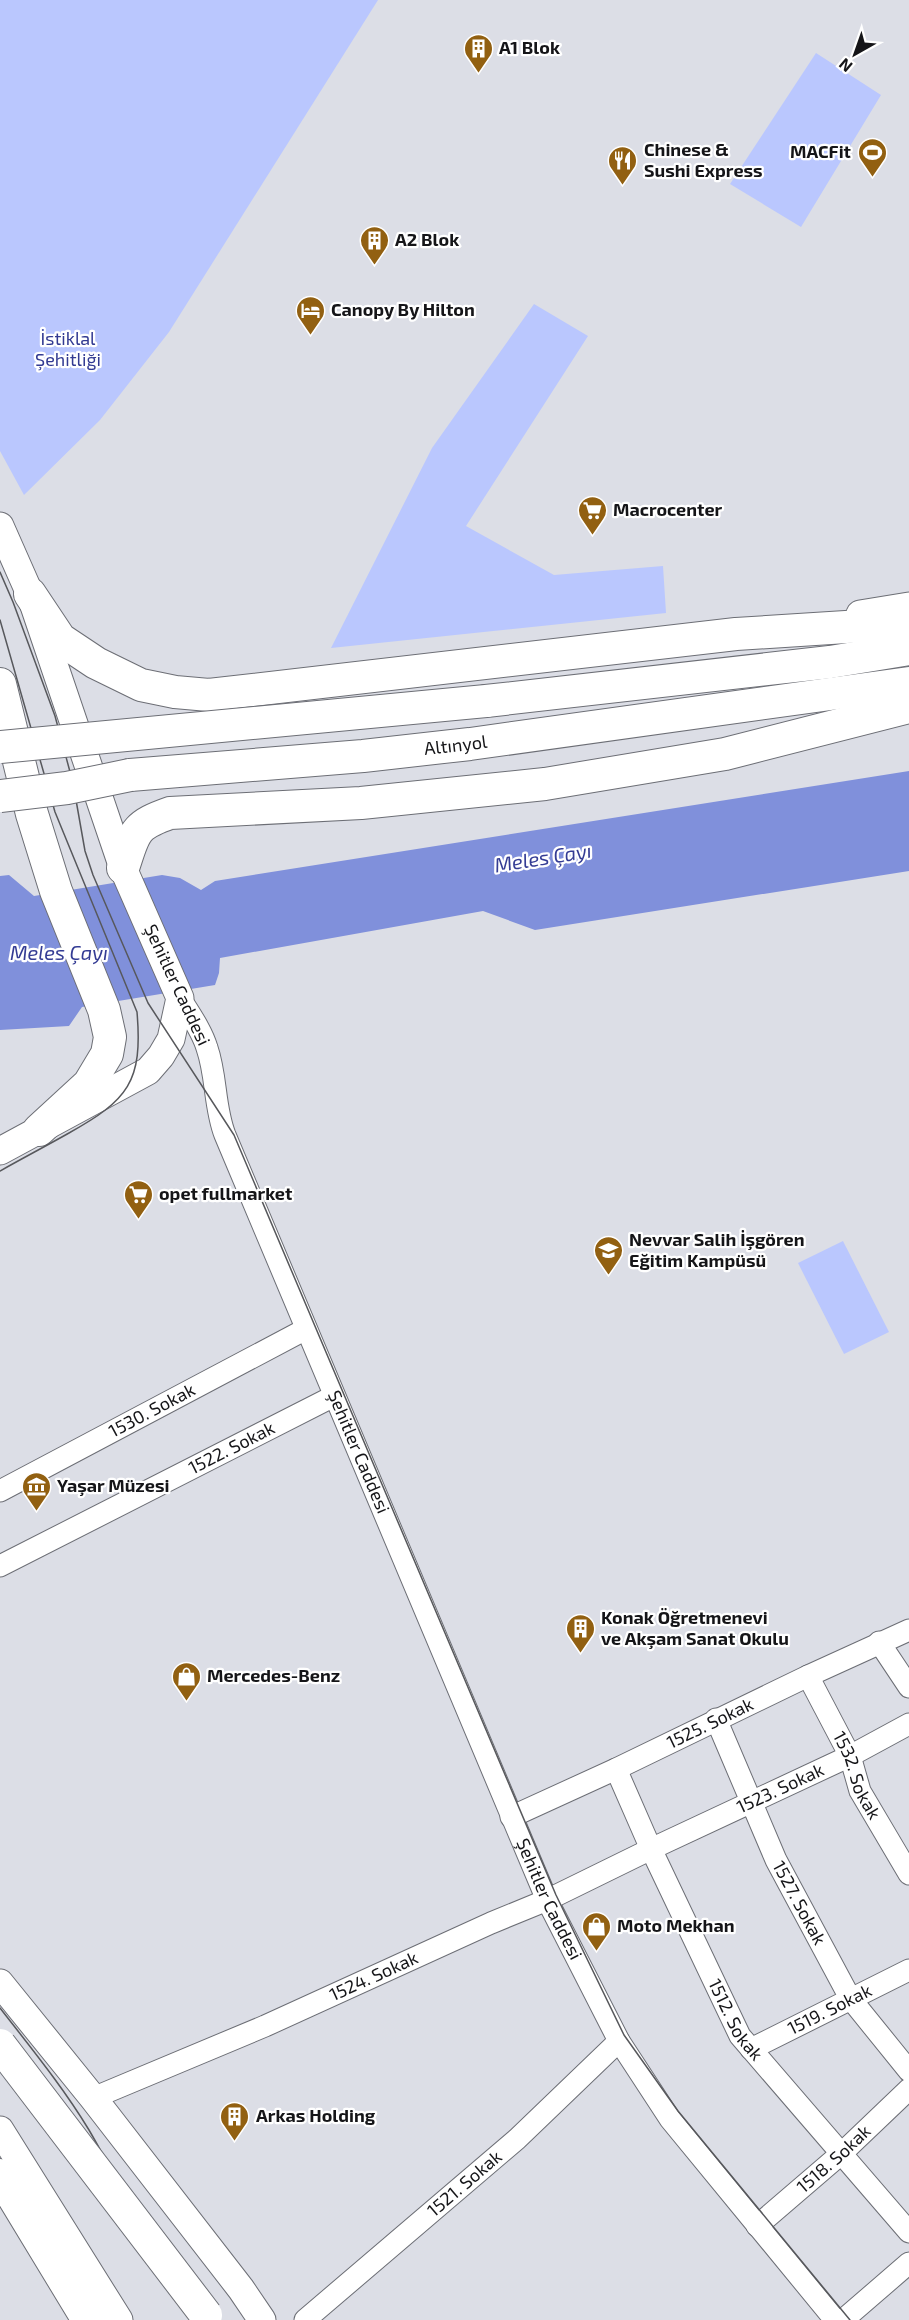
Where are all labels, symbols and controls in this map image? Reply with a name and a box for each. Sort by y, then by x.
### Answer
north arrow [825,24,885,84]
building icon: A1 Blok [462,32,494,74]
place label: A1 Blok [499,36,560,58]
text: N [835,55,856,77]
sports icon: MACFit [856,136,888,178]
place label: Chinese & Sushi Express [644,138,763,181]
place label: MACFit [790,140,852,162]
restaurant icon: Chinese & Sushi Express [607,144,639,186]
building icon: A2 Blok [358,224,390,266]
place label: A2 Blok [395,228,459,250]
hotel icon: Canopy By Hilton [294,294,326,336]
place label: Canopy By Hilton [331,298,475,320]
park label: İstiklal Şehitliği [35,327,101,371]
supermarket icon: Macrocenter [576,494,608,536]
place label: Macrocenter [613,498,723,520]
street label: Altınyol [423,730,489,759]
water label: Meles Çayı [493,838,593,878]
street label: Şehitler Caddesi [139,920,216,1049]
water label: Meles Çayı [10,940,108,965]
supermarket icon: opet fullmarket [122,1178,154,1220]
place label: opet fullmarket [159,1182,293,1204]
place label: Nevvar Salih İşgören Eğitim Kampüsü [629,1228,804,1271]
school or university icon: Nevvar Salih İşgören Eğitim Kampüsü [592,1234,624,1276]
street label: 1530. Sokak [105,1378,198,1441]
street label: Şehitler Caddesi [323,1387,395,1517]
street label: 1522. Sokak [184,1416,278,1478]
museum icon: Yaşar Müzesi [20,1470,52,1512]
place label: Yaşar Müzesi [57,1474,169,1497]
place label: Konak Öğretmenevi ve Akşam Sanat Okulu [601,1606,789,1650]
building icon: Konak Öğretmenevi ve Akşam Sanat Okulu [564,1612,596,1654]
shop icon: Mercedes-Benz [170,1660,202,1702]
place label: Mercedes-Benz [207,1664,340,1686]
street label: 1525. Sokak [663,1692,756,1753]
street label: 1532. Sokak [829,1727,886,1823]
street label: 1523. Sokak [733,1758,827,1817]
street label: Şehitler Caddesi [511,1835,588,1963]
street label: 1527. Sokak [768,1857,831,1948]
shop icon: Moto Mekhan [580,1910,612,1952]
place label: Moto Mekhan [617,1914,735,1936]
street label: 1524. Sokak [326,1946,421,2005]
street label: 1512. Sokak [704,1975,768,2064]
street label: 1519. Sokak [784,1979,875,2039]
building icon: Arkas Holding [219,2100,251,2142]
place label: Arkas Holding [256,2104,376,2126]
street label: 1518. Sokak [792,2120,875,2197]
street label: 1521. Sokak [422,2145,506,2221]

